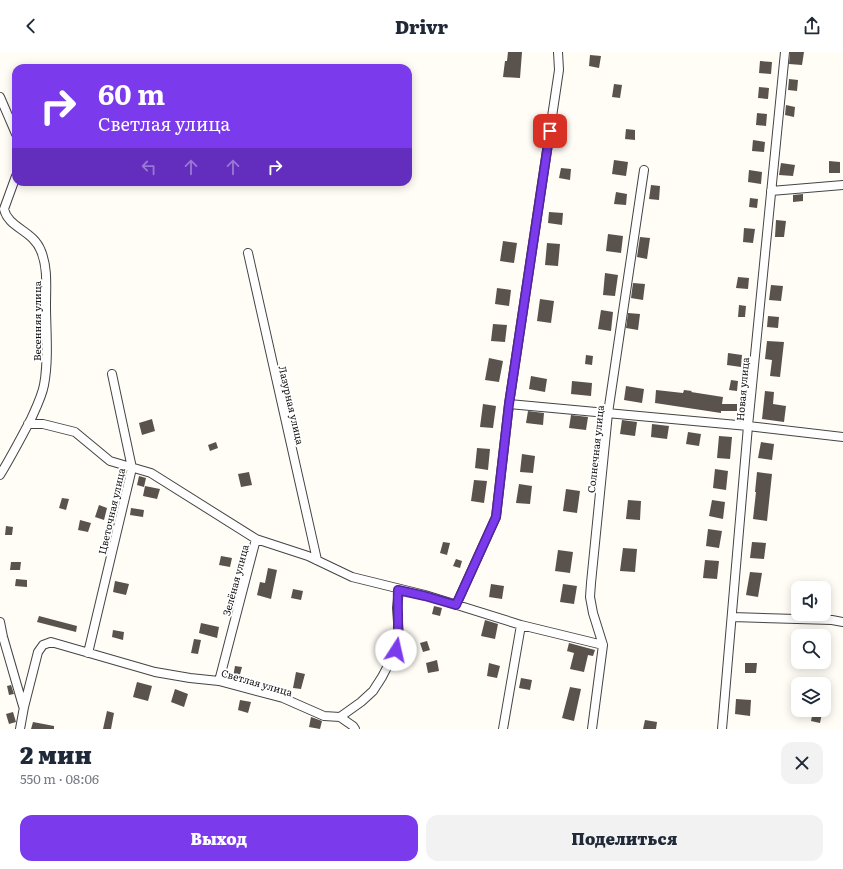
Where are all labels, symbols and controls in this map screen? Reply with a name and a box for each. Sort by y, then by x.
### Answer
text: Drivr [395,13,448,40]
icon: back [20,15,42,37]
icon: share [801,15,823,37]
text: 60 m [98,72,165,114]
icon: right [32,80,84,132]
text: Светлая улица [98,110,230,137]
pin [533,114,567,148]
icon: arrive [539,120,561,142]
icon: left [138,156,160,178]
icon: ahead [180,156,202,178]
icon: ahead [222,156,244,178]
icon: right [264,156,286,178]
street label: Весенняя улица [29,280,44,361]
street label: Новая улица [732,356,752,422]
street label: Лазурная улица [276,364,308,447]
street label: Солнечная улица [583,404,607,494]
street label: Цветочная улица [94,466,128,556]
street label: Зелёная улица [218,542,252,617]
map controls [791,581,831,717]
button: sound [791,581,831,621]
position arrow [375,629,417,671]
button: search [791,629,831,669]
street label: Светлая улица [220,665,295,700]
button: layers [791,677,831,717]
text: 2 мин [20,736,92,771]
button: close [781,742,823,784]
text: 550 m · 08:06 [20,769,99,788]
button: Выход [20,815,418,861]
button: Поделиться [426,815,823,861]

